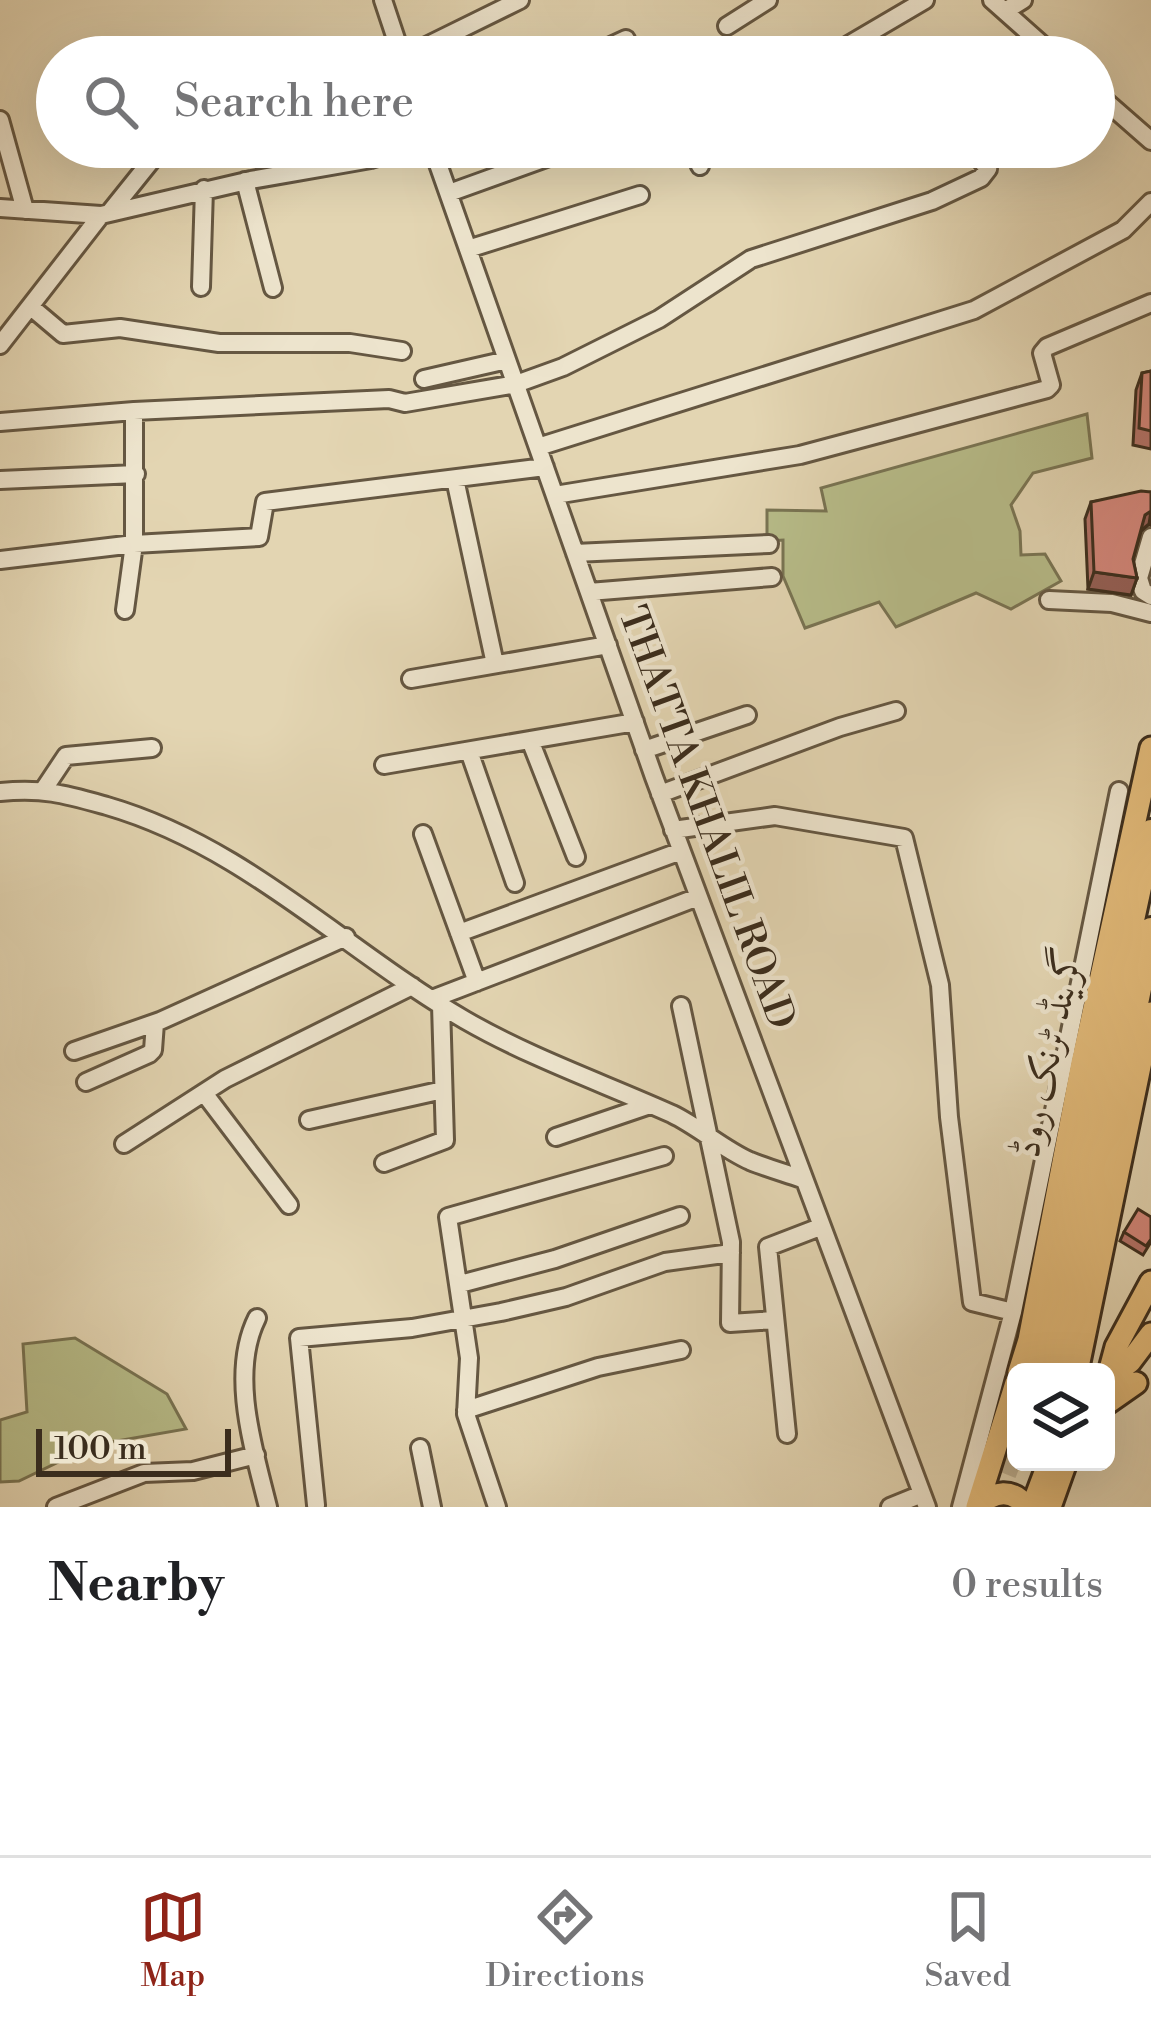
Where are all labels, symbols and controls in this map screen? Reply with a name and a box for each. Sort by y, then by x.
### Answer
search box [36,36,1115,168]
icon: search [78,69,144,135]
text: Search here [174,74,414,131]
street label: THATTA KHALIL ROAD [607,600,805,1036]
street label: گرینڈ ٹرنک روڈ [1001,943,1095,1162]
map controls [1007,1363,1115,1471]
button: layers [1007,1363,1115,1471]
scale bar [36,1423,231,1476]
text: 100 m [54,1429,147,1470]
text: Nearby [48,1553,224,1617]
text: 0 results [951,1561,1103,1610]
tab: Map [140,1884,206,1997]
tab: Directions [486,1884,645,1997]
tab: Saved [924,1884,1011,1997]

